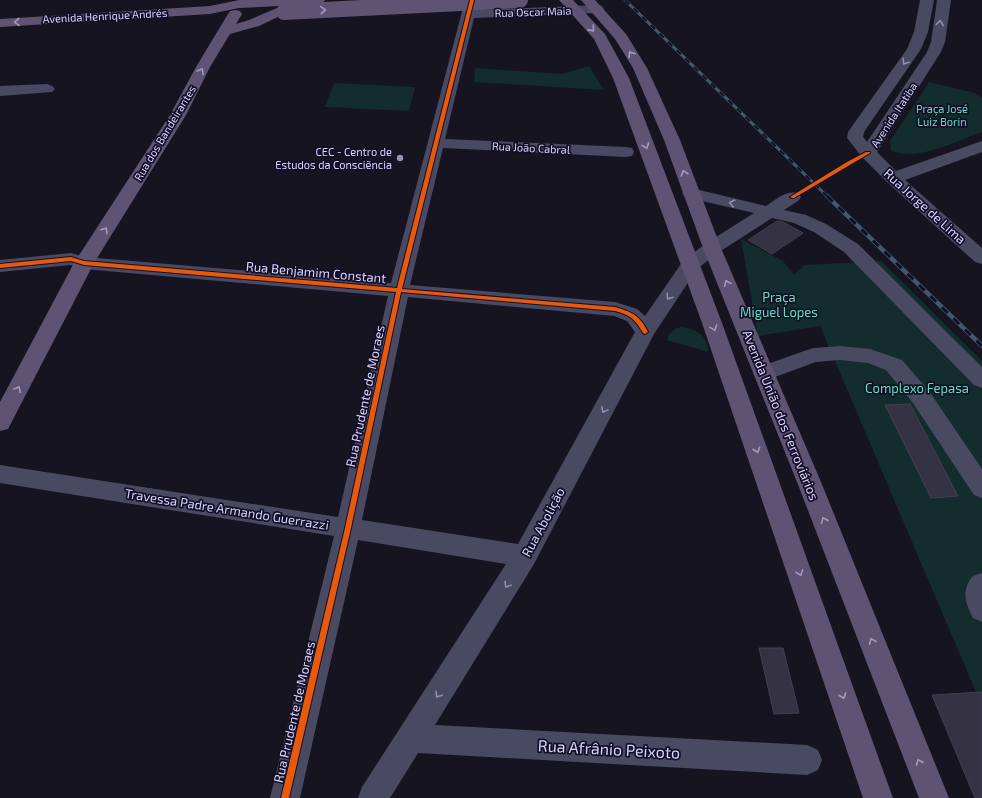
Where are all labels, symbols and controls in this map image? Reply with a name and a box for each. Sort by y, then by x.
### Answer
street label: Rua Oscar Maia [494,4,572,19]
one-way arrow [320,5,326,14]
street label: Avenida Henrique Andrés [42,6,168,25]
one-way arrow [14,17,20,26]
one-way arrow [935,20,944,26]
one-way arrow [587,24,595,32]
one-way arrow [629,51,636,58]
one-way arrow [902,58,910,65]
one-way arrow [196,68,204,75]
street label: Avenida Itatiba [868,80,919,150]
street label: Rua dos Bandeirantes [131,82,198,183]
park label: Praça José Luiz Borin [916,102,968,128]
street label: Rua João Cabral [492,139,571,156]
one-way arrow [642,143,650,150]
place label: CEC - Centro de Estudos da Consciẽncia [275,145,392,171]
marker: CEC - Centro de Estudos da Consciẽncia [395,153,405,163]
street label: Rua Jorge de Lima [881,165,969,247]
one-way arrow [680,169,688,176]
one-way arrow [729,199,735,207]
one-way arrow [100,227,108,234]
street label: Rua Benjamim Constant [245,258,387,286]
one-way arrow [723,280,731,287]
park label: Praça Miguel Lopes [740,289,818,320]
one-way arrow [666,293,673,300]
street label: Rua Prudente de Moraes [342,324,388,468]
one-way arrow [709,324,717,331]
street label: Avenida União dos Ferroviários [739,328,823,502]
park label: Complexo Fepasa [865,380,969,396]
one-way arrow [13,385,21,393]
one-way arrow [601,405,608,413]
one-way arrow [752,447,760,454]
street label: Travessa Padre Armando Guerrazzi [124,485,330,533]
street label: Rua Abolição [518,485,569,560]
one-way arrow [820,516,828,523]
one-way arrow [795,569,803,576]
one-way arrow [504,581,512,588]
one-way arrow [868,637,876,644]
street label: Rua Prudente de Moraes [270,640,318,784]
one-way arrow [435,691,443,698]
one-way arrow [838,692,846,699]
street label: Rua Afrânio Peixoto [537,735,681,762]
one-way arrow [916,758,924,765]

